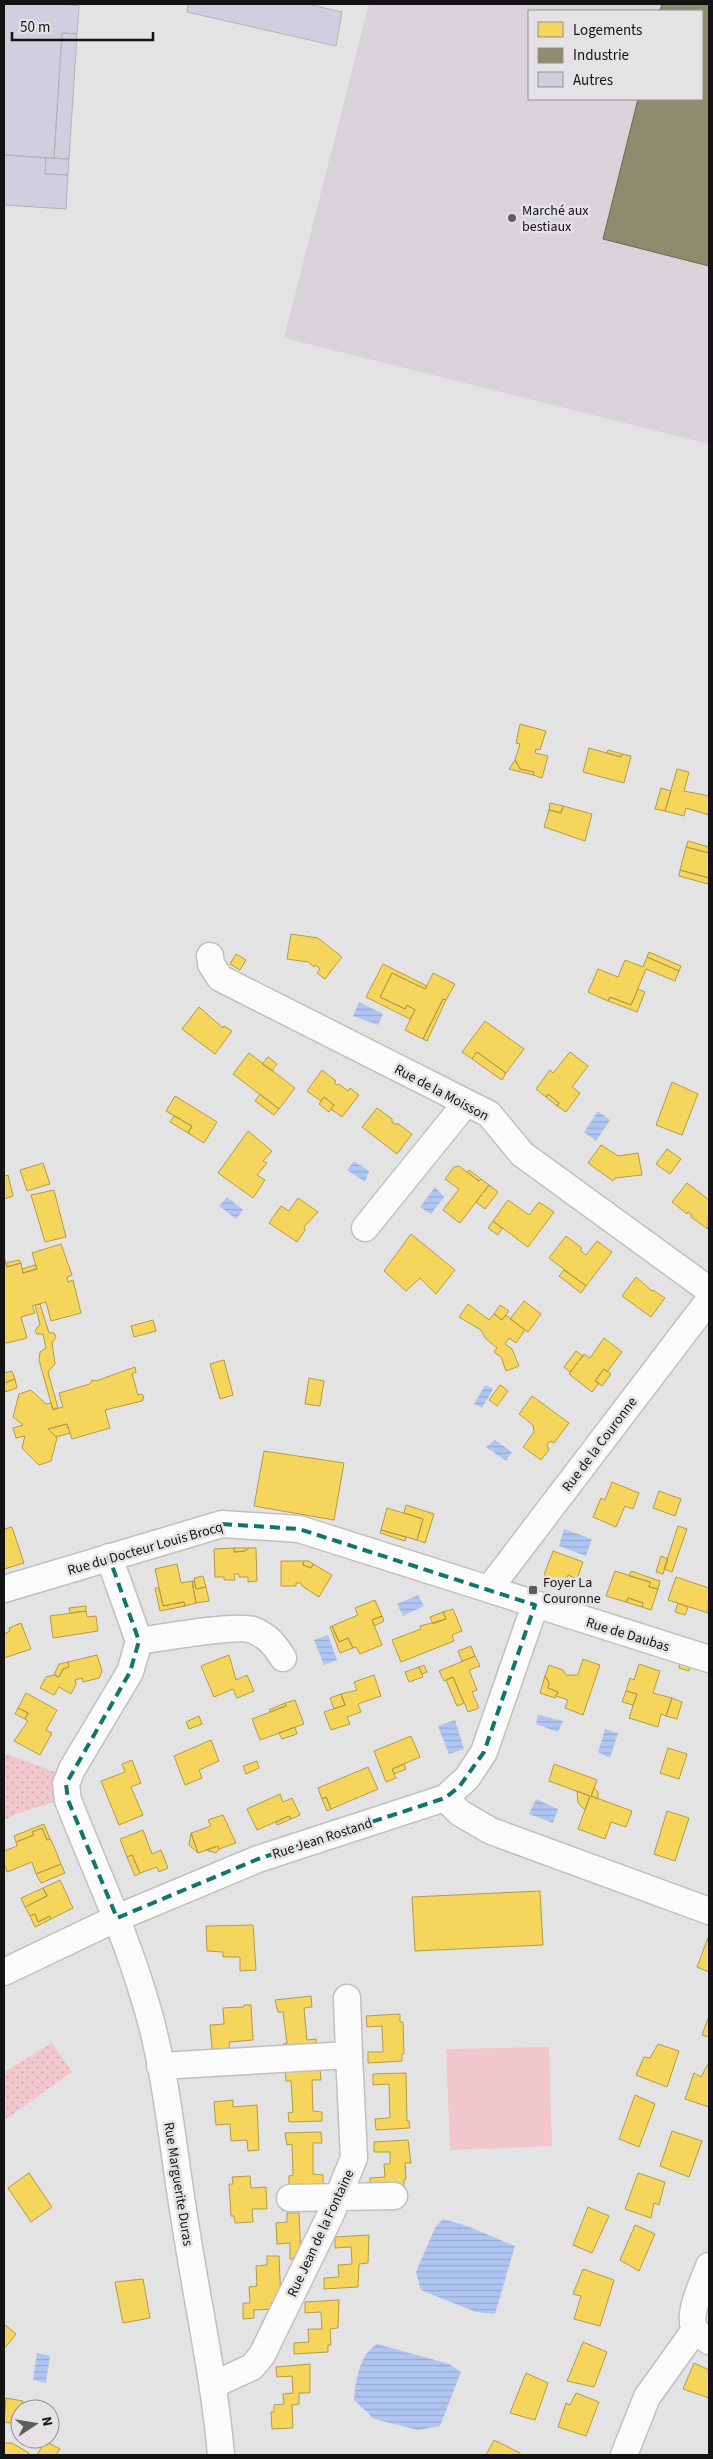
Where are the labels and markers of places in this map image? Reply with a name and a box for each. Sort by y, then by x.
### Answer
place label: Marché aux bestiaux [522,201,589,237]
marker: Marché aux bestiaux [506,212,518,224]
place label: Foyer La Couronne [543,1573,601,1609]
marker: Foyer La Couronne [527,1584,539,1596]

